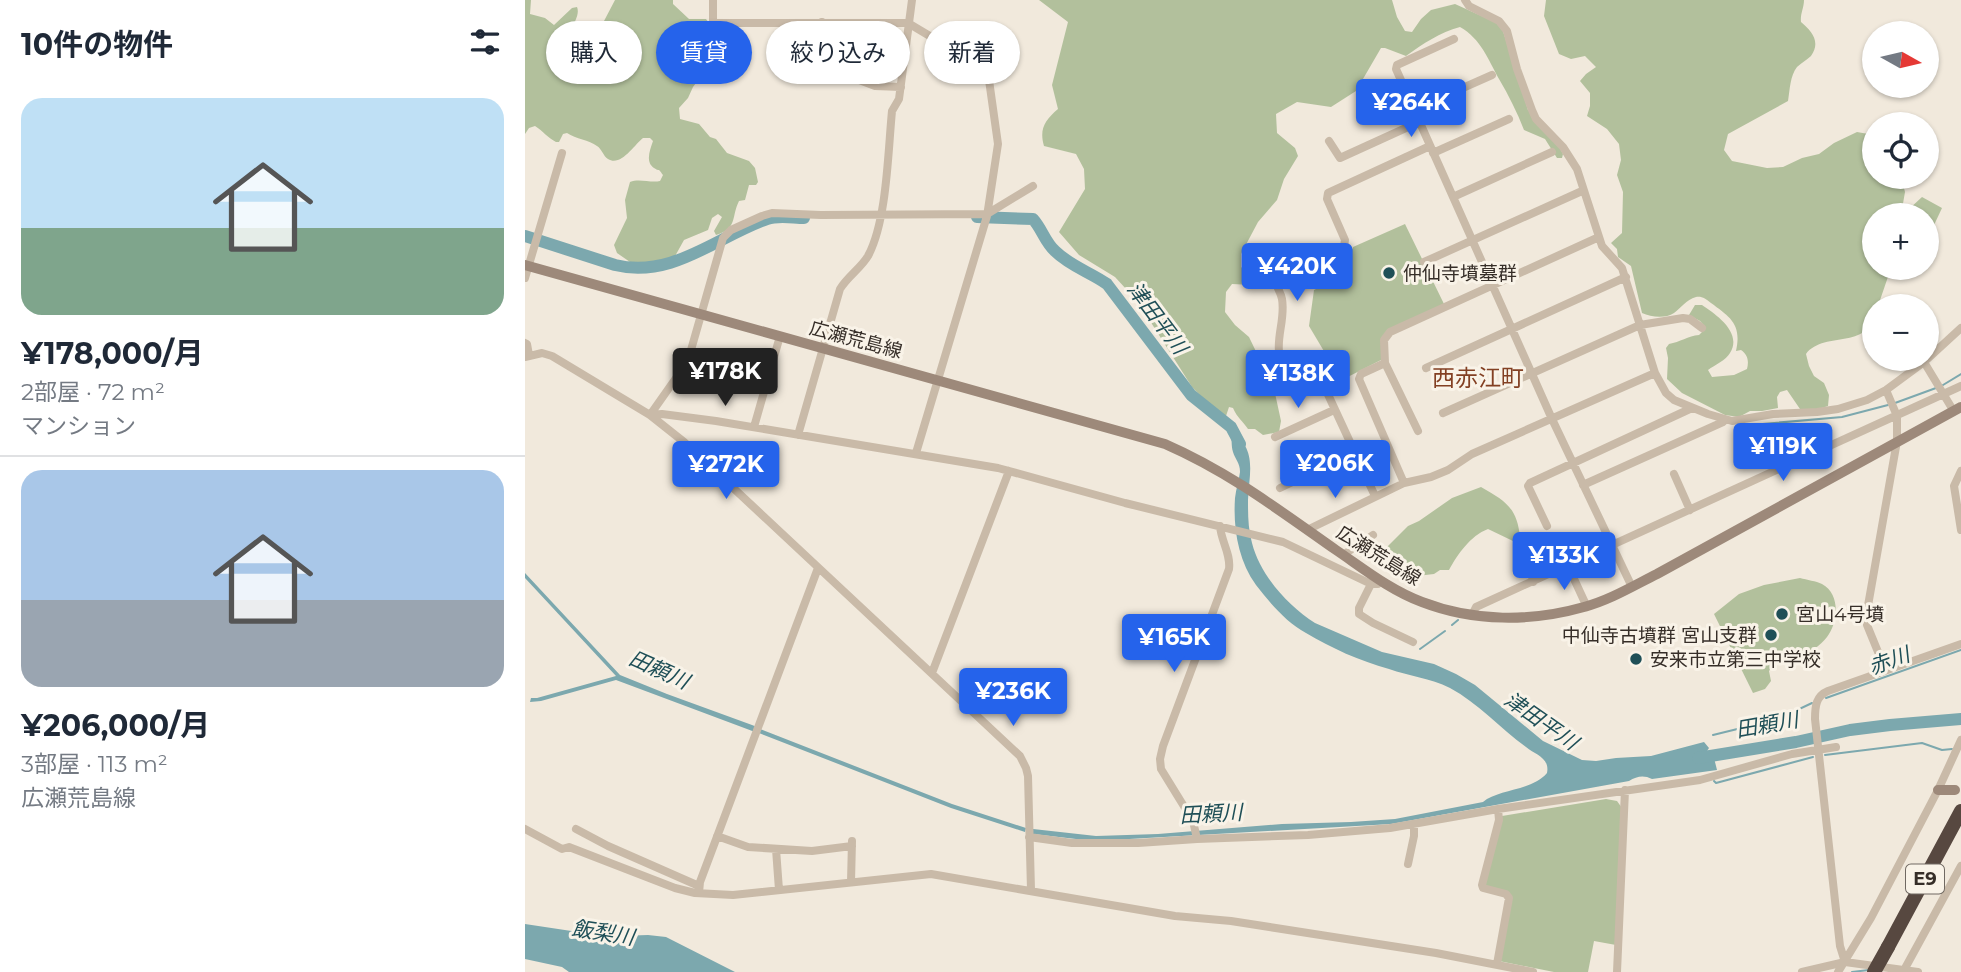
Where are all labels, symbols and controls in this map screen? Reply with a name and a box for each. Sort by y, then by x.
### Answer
chip: 購入 [546,21,642,84]
chip: 賃貸 [656,21,752,84]
chip: 絞り込み [766,21,910,84]
chip: 新着 [924,21,1020,84]
north arrow [1862,21,1939,98]
map controls [1862,21,1939,371]
icon: filters [466,23,504,61]
text: 10件の物件 [21,26,173,63]
pin: ¥264K [1362,80,1460,139]
text: ¥264K [1372,88,1450,116]
button: locate [1862,112,1939,189]
icon: home [200,144,326,270]
button: + [1862,203,1939,280]
pin: ¥420K [1248,244,1346,303]
text: ¥420K [1258,252,1336,280]
place label: 仲仙寺墳墓群 [1403,262,1517,285]
marker: 仲仙寺墳墓群 [1381,265,1397,281]
water label: 津田平川 [1122,277,1194,360]
button: − [1862,294,1939,371]
street label: 広瀬荒島線 [807,316,905,363]
text: ¥178,000/月 [21,335,204,372]
pin: ¥178K [676,348,774,408]
pin: ¥138K [1249,350,1347,410]
text: ¥178K [689,357,761,385]
text: ¥138K [1262,359,1334,387]
district label: 西赤江町 [1432,364,1524,392]
text: 2部屋 · 72 m² [21,378,165,406]
text: マンション [21,412,136,440]
pin: ¥119K [1734,424,1832,483]
text: ¥119K [1749,432,1817,460]
pin: ¥206K [1286,440,1384,500]
pin: ¥272K [677,442,775,501]
text: ¥206K [1296,449,1374,477]
text: ¥272K [688,450,764,478]
icon: home [200,516,326,642]
street label: 広瀬荒島線 [1332,520,1425,590]
pin: ¥133K [1515,532,1613,592]
text: ¥133K [1529,541,1599,569]
place label: 宮山4号墳 [1796,603,1885,626]
marker: 宮山4号墳 [1774,606,1790,622]
pin: ¥165K [1125,614,1223,674]
text: ¥165K [1138,623,1210,651]
place label: 中仙寺古墳群 宮山支群 [1562,624,1757,647]
marker: 中仙寺古墳群 宮山支群 [1763,627,1779,643]
water label: 赤川 [1865,641,1915,679]
water label: 田頼川 [625,645,695,695]
place label: 安来市立第三中学校 [1650,648,1821,671]
marker: 安来市立第三中学校 [1628,651,1644,667]
pin: ¥236K [964,668,1062,728]
text: ¥236K [975,677,1051,705]
water label: 津田平川 [1500,686,1584,756]
water label: 田頼川 [1734,706,1802,742]
text: ¥206,000/月 [21,707,210,744]
text: 3部屋 · 113 m² [21,750,168,778]
text: 広瀬荒島線 [21,784,136,812]
water label: 田頼川 [1179,799,1245,828]
road number: E9 [1906,864,1944,894]
water label: 飯梨川 [570,915,638,950]

